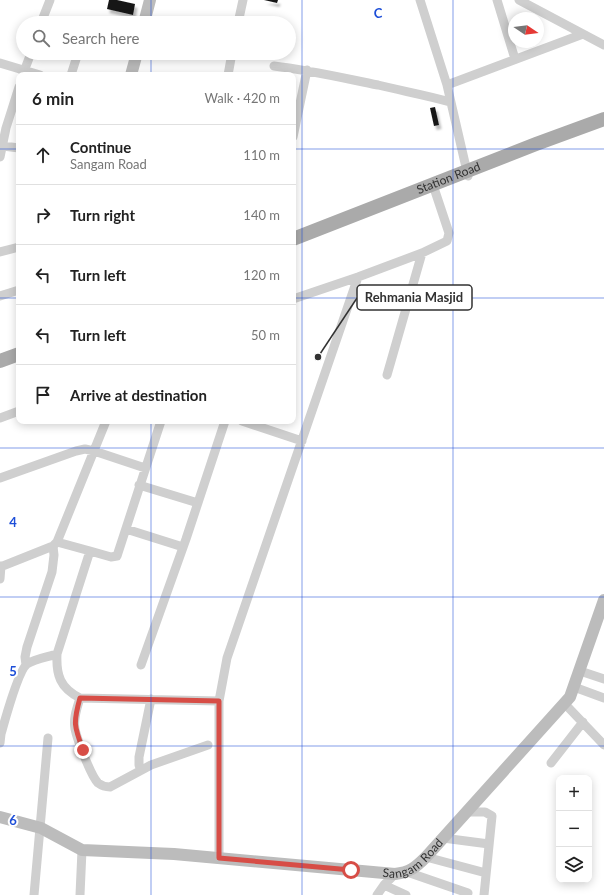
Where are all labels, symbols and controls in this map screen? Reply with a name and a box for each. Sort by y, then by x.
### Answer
text: C [374,5,383,21]
north arrow [508,12,544,48]
search box [16,16,296,60]
icon: search [30,27,52,49]
text: Search here [62,29,139,47]
text: 6 min [32,88,74,109]
text: Walk · 420 m [204,90,280,106]
text: Continue [70,138,131,156]
icon: ahead [32,144,54,166]
text: 110 m [243,147,280,163]
text: Sangam Road [70,156,147,172]
street label: Station Road [414,159,482,197]
icon: right [32,204,54,226]
text: Turn right [70,206,135,224]
text: 140 m [243,207,280,223]
icon: left [32,264,54,286]
text: Turn left [70,266,126,284]
text: 120 m [243,267,280,283]
callout: Rehmania Masjid [357,285,472,310]
text: Rehmania Masjid [365,289,463,305]
icon: left [32,324,54,346]
text: Turn left [70,326,126,344]
text: 50 m [251,327,280,343]
icon: arrive [32,384,54,406]
text: Arrive at destination [70,386,207,404]
text: 4 [9,514,17,530]
text: 5 [9,663,17,679]
route end [74,741,92,759]
map controls [556,775,592,883]
button: + [556,775,592,811]
button: − [556,811,592,847]
text: 6 [9,812,17,828]
street label: Sangam Road [382,835,446,881]
button: layers [556,847,592,883]
route start [342,861,360,879]

